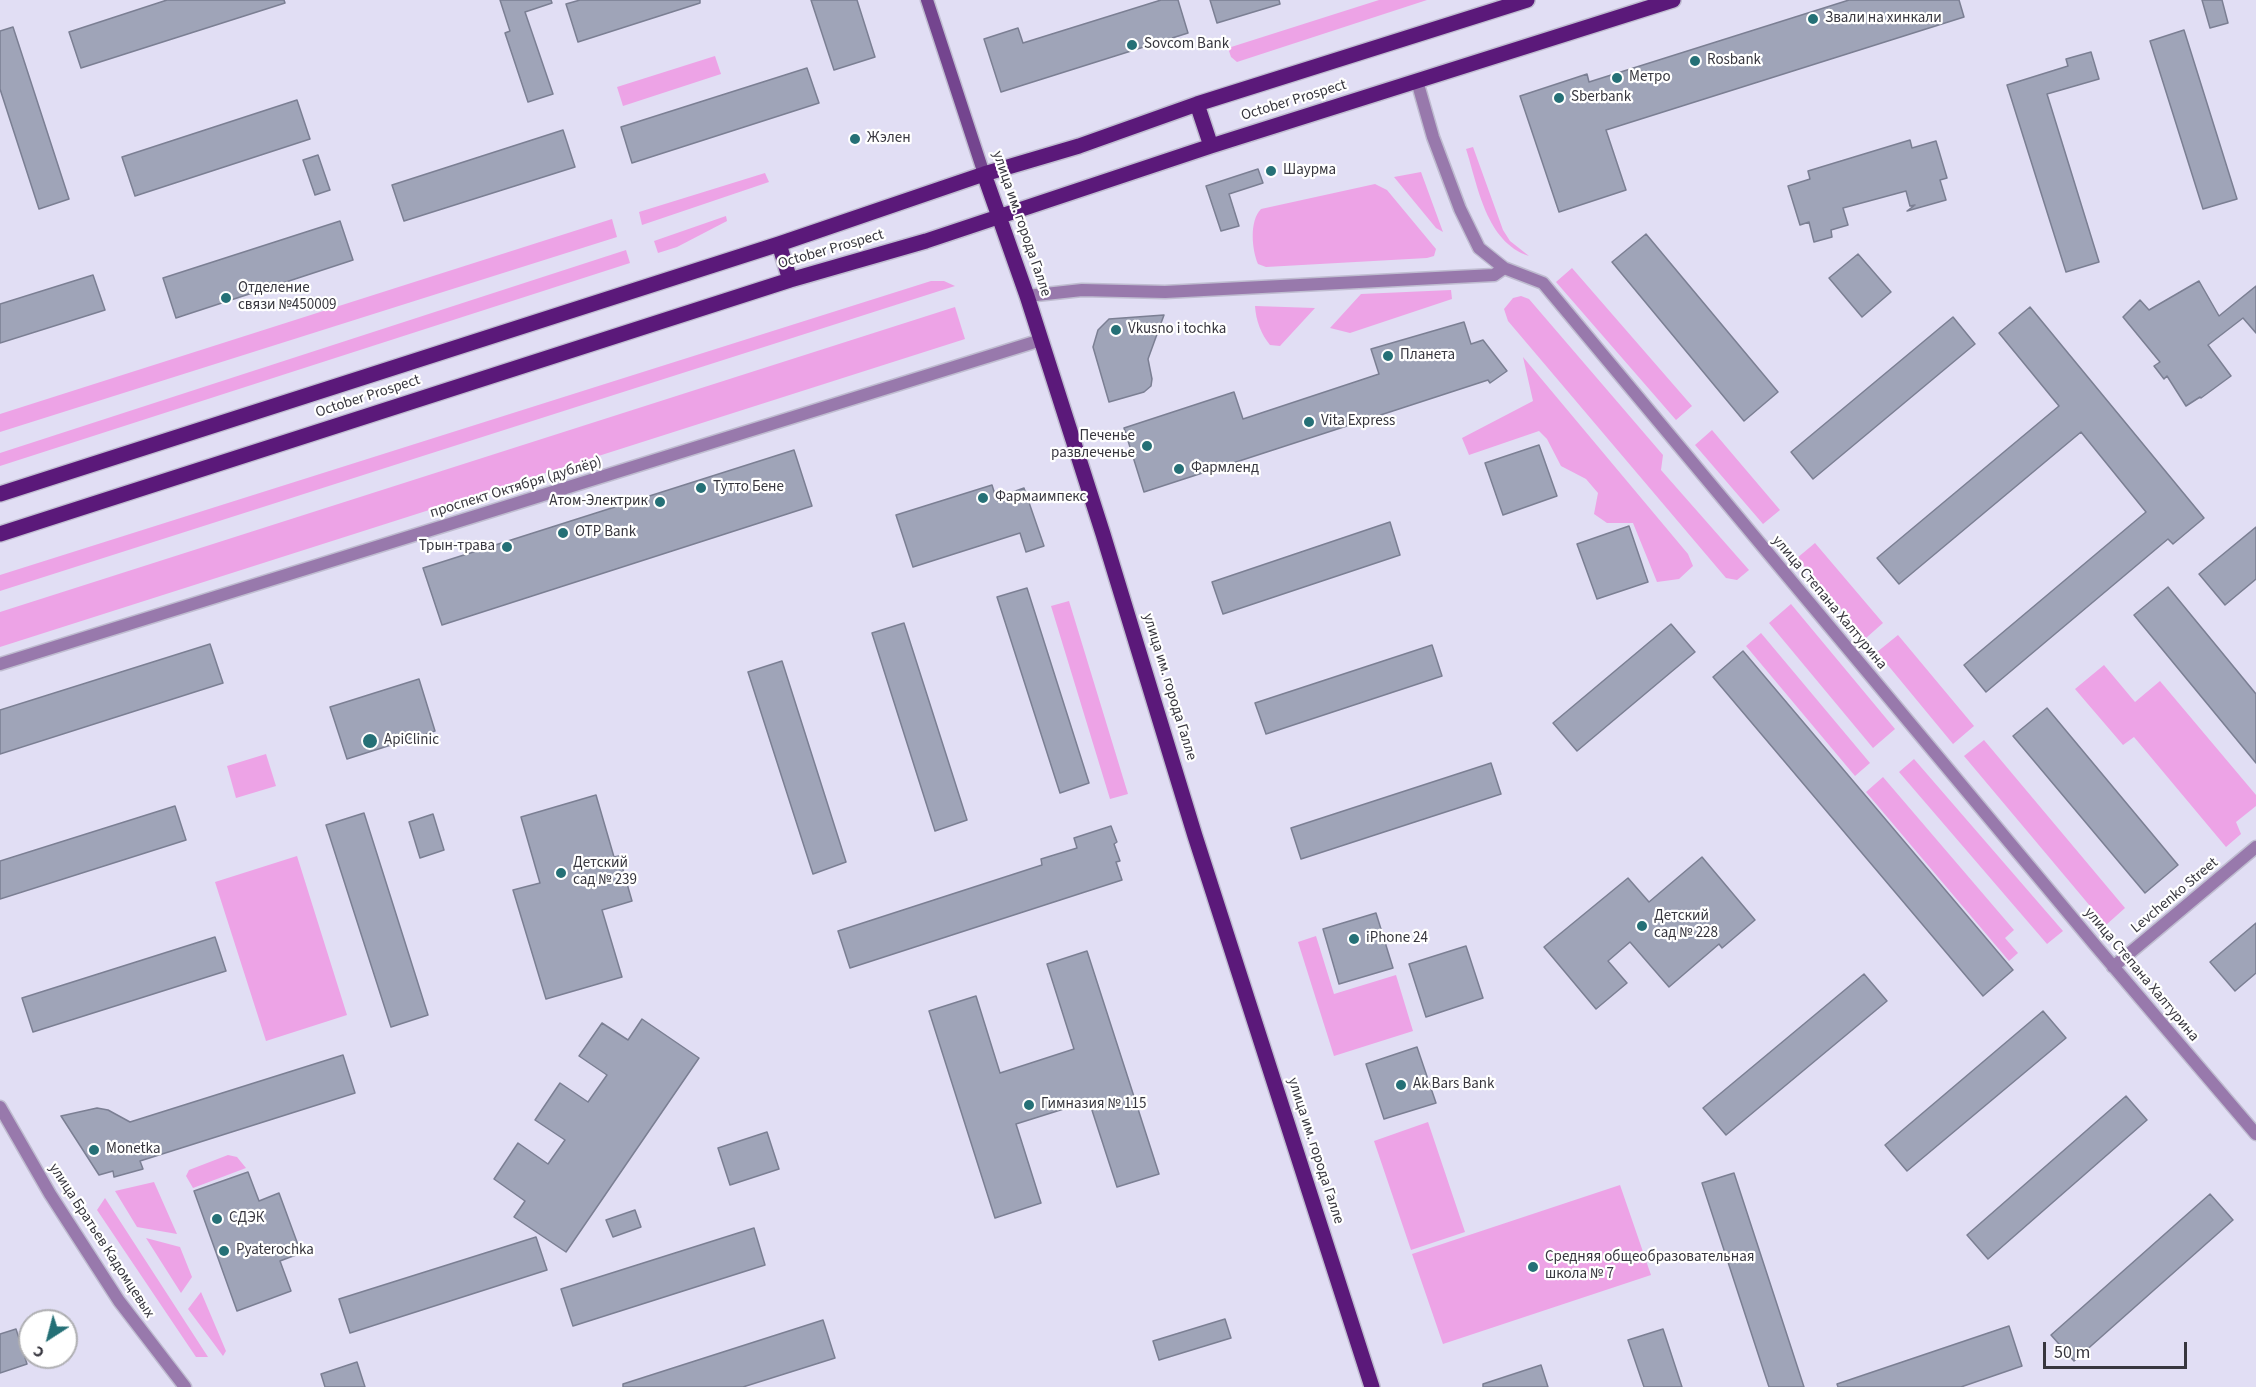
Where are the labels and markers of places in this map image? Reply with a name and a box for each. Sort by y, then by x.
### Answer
place label: Звали на хинкали [1825,10,1942,28]
marker: Звали на хинкали [1806,12,1820,26]
place label: Sovcom Bank [1144,36,1229,54]
marker: Sovcom Bank [1125,38,1139,52]
place label: Rosbank [1707,52,1761,70]
marker: Rosbank [1688,54,1702,68]
place label: Метро [1629,69,1671,87]
marker: Метро [1610,71,1624,85]
place label: Sberbank [1571,89,1631,107]
marker: Sberbank [1552,91,1566,105]
place label: Жэлен [867,130,911,148]
marker: Жэлен [848,132,862,146]
place label: Шаурма [1283,162,1336,180]
marker: Шаурма [1264,164,1278,178]
place label: Отделение связи №450009 [238,280,337,315]
marker: Отделение связи №450009 [219,291,233,305]
place label: Vkusno i tochka [1128,321,1226,339]
marker: Vkusno i tochka [1109,323,1123,337]
place label: Планета [1400,347,1455,365]
marker: Планета [1381,349,1395,363]
place label: Vita Express [1321,413,1395,431]
marker: Vita Express [1302,415,1316,429]
place label: Печенье развлеченье [1051,428,1135,463]
marker: Печенье развлеченье [1140,439,1154,453]
place label: Фармленд [1191,460,1259,478]
marker: Фармленд [1172,462,1186,476]
place label: Тутто Бене [713,479,784,497]
marker: Тутто Бене [694,481,708,495]
place label: Фармаимпекс [995,489,1086,507]
marker: Фармаимпекс [976,491,990,505]
place label: Атом-Электрик [549,493,648,511]
marker: Атом-Электрик [653,495,667,509]
place label: OTP Bank [575,524,636,542]
marker: OTP Bank [556,526,570,540]
place label: Трын-трава [419,538,495,556]
marker: Трын-трава [500,540,514,554]
marker: ApiClinic [361,732,379,750]
place label: ApiClinic [384,732,439,750]
place label: Детский сад № 239 [573,855,637,890]
marker: Детский сад № 239 [554,866,568,880]
place label: Детский сад № 228 [1654,908,1718,943]
marker: Детский сад № 228 [1635,919,1649,933]
place label: iPhone 24 [1366,930,1428,948]
marker: iPhone 24 [1347,932,1361,946]
place label: Ak Bars Bank [1413,1076,1494,1094]
marker: Ak Bars Bank [1394,1078,1408,1092]
place label: Гимназия № 115 [1041,1096,1146,1114]
marker: Гимназия № 115 [1022,1098,1036,1112]
place label: Monetka [106,1141,160,1159]
marker: Monetka [87,1143,101,1157]
place label: СДЭК [229,1210,264,1228]
marker: СДЭК [210,1212,224,1226]
place label: Pyaterochka [236,1242,314,1260]
marker: Pyaterochka [217,1244,231,1258]
place label: Средняя общеобразовательная школа № 7 [1545,1249,1754,1284]
marker: Средняя общеобразовательная школа № 7 [1526,1260,1540,1274]

